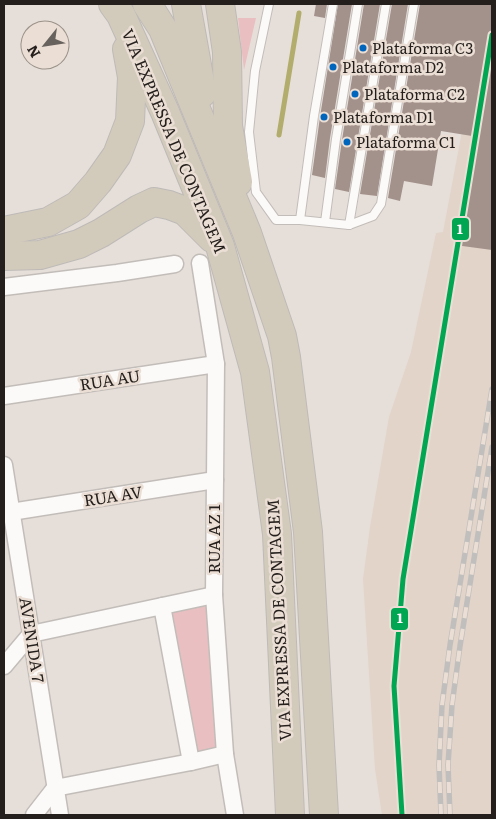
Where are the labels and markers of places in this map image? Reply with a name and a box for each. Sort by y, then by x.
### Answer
place label: Plataforma C3 [372,36,473,59]
marker: Plataforma C3 [358,43,368,53]
place label: Plataforma D2 [342,55,444,78]
marker: Plataforma D2 [328,62,338,72]
place label: Plataforma C2 [364,82,465,105]
marker: Plataforma C2 [350,89,360,99]
place label: Plataforma D1 [333,105,433,128]
marker: Plataforma D1 [319,112,329,122]
place label: Plataforma C1 [356,130,455,153]
marker: Plataforma C1 [342,137,352,147]

